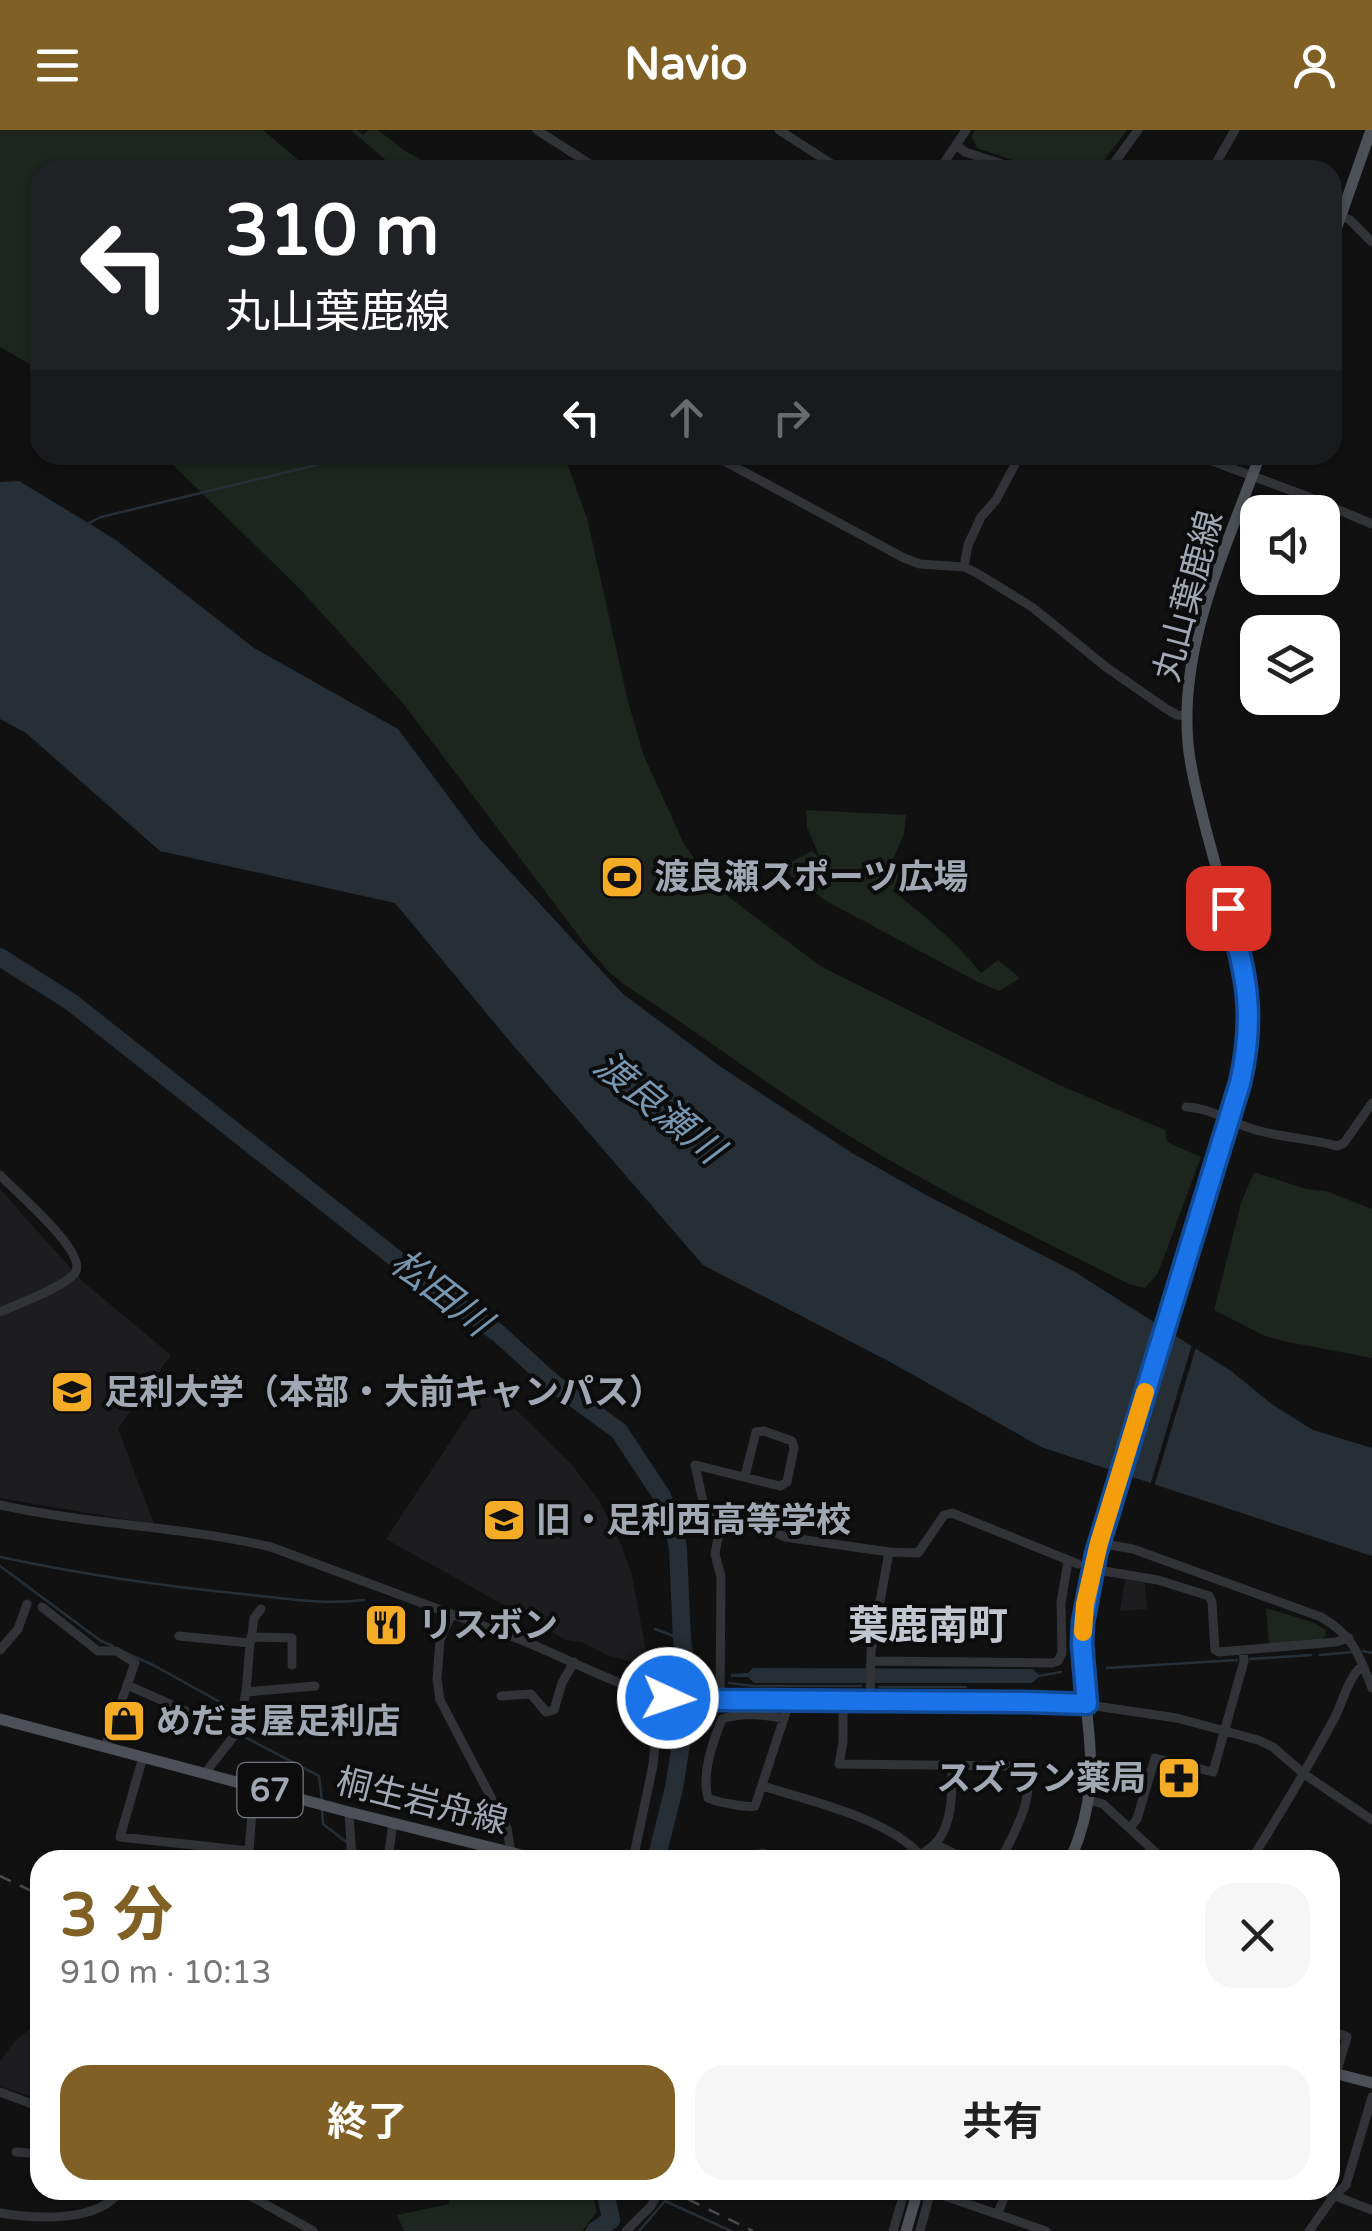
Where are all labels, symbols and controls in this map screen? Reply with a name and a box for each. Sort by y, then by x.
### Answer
icon: menu [30,38,85,93]
text: Navio [624,38,748,92]
icon: person [1287,38,1342,93]
text: 310 m [225,190,439,274]
icon: left [60,200,190,330]
text: 丸山葉鹿線 [225,286,450,340]
icon: left [554,390,609,445]
icon: ahead [659,390,714,445]
icon: right [764,390,819,445]
map controls [1240,495,1340,715]
button: sound [1240,495,1340,595]
street label: 丸山葉鹿線 [1146,506,1232,686]
button: layers [1240,615,1340,715]
sports icon: 渡良瀬スポーツ広場 [599,854,645,900]
place label: 渡良瀬スポーツ広場 [654,857,968,899]
pin [1186,866,1271,951]
icon: arrive [1201,881,1256,936]
water label: 渡良瀬川 [585,1042,735,1176]
water label: 松田川 [381,1240,503,1348]
school or university icon: 足利大学（本部・大前キャンパス） [49,1369,95,1415]
place label: 足利大学（本部・大前キャンパス） [104,1372,664,1414]
school or university icon: 旧・足利西高等学校 [481,1497,527,1543]
place label: 旧・足利西高等学校 [536,1500,851,1542]
restaurant icon: リスボン [363,1602,409,1648]
district label: 葉鹿南町 [848,1602,1008,1650]
place label: リスボン [418,1605,558,1647]
position arrow [616,1646,720,1750]
shop icon: めだま屋足利店 [101,1698,147,1744]
place label: めだま屋足利店 [156,1701,400,1743]
pharmacy icon: スズラン薬局 [1156,1755,1202,1801]
place label: スズラン薬局 [936,1758,1146,1800]
street label: 桐生岩舟線 [332,1760,512,1844]
road number: 67 [238,1763,302,1817]
text: 3 分 [60,1880,173,1952]
button: close [1205,1883,1310,1988]
text: 910 m · 10:13 [60,1954,272,1992]
button: 終了 [60,2065,675,2180]
button: 共有 [695,2065,1310,2180]

